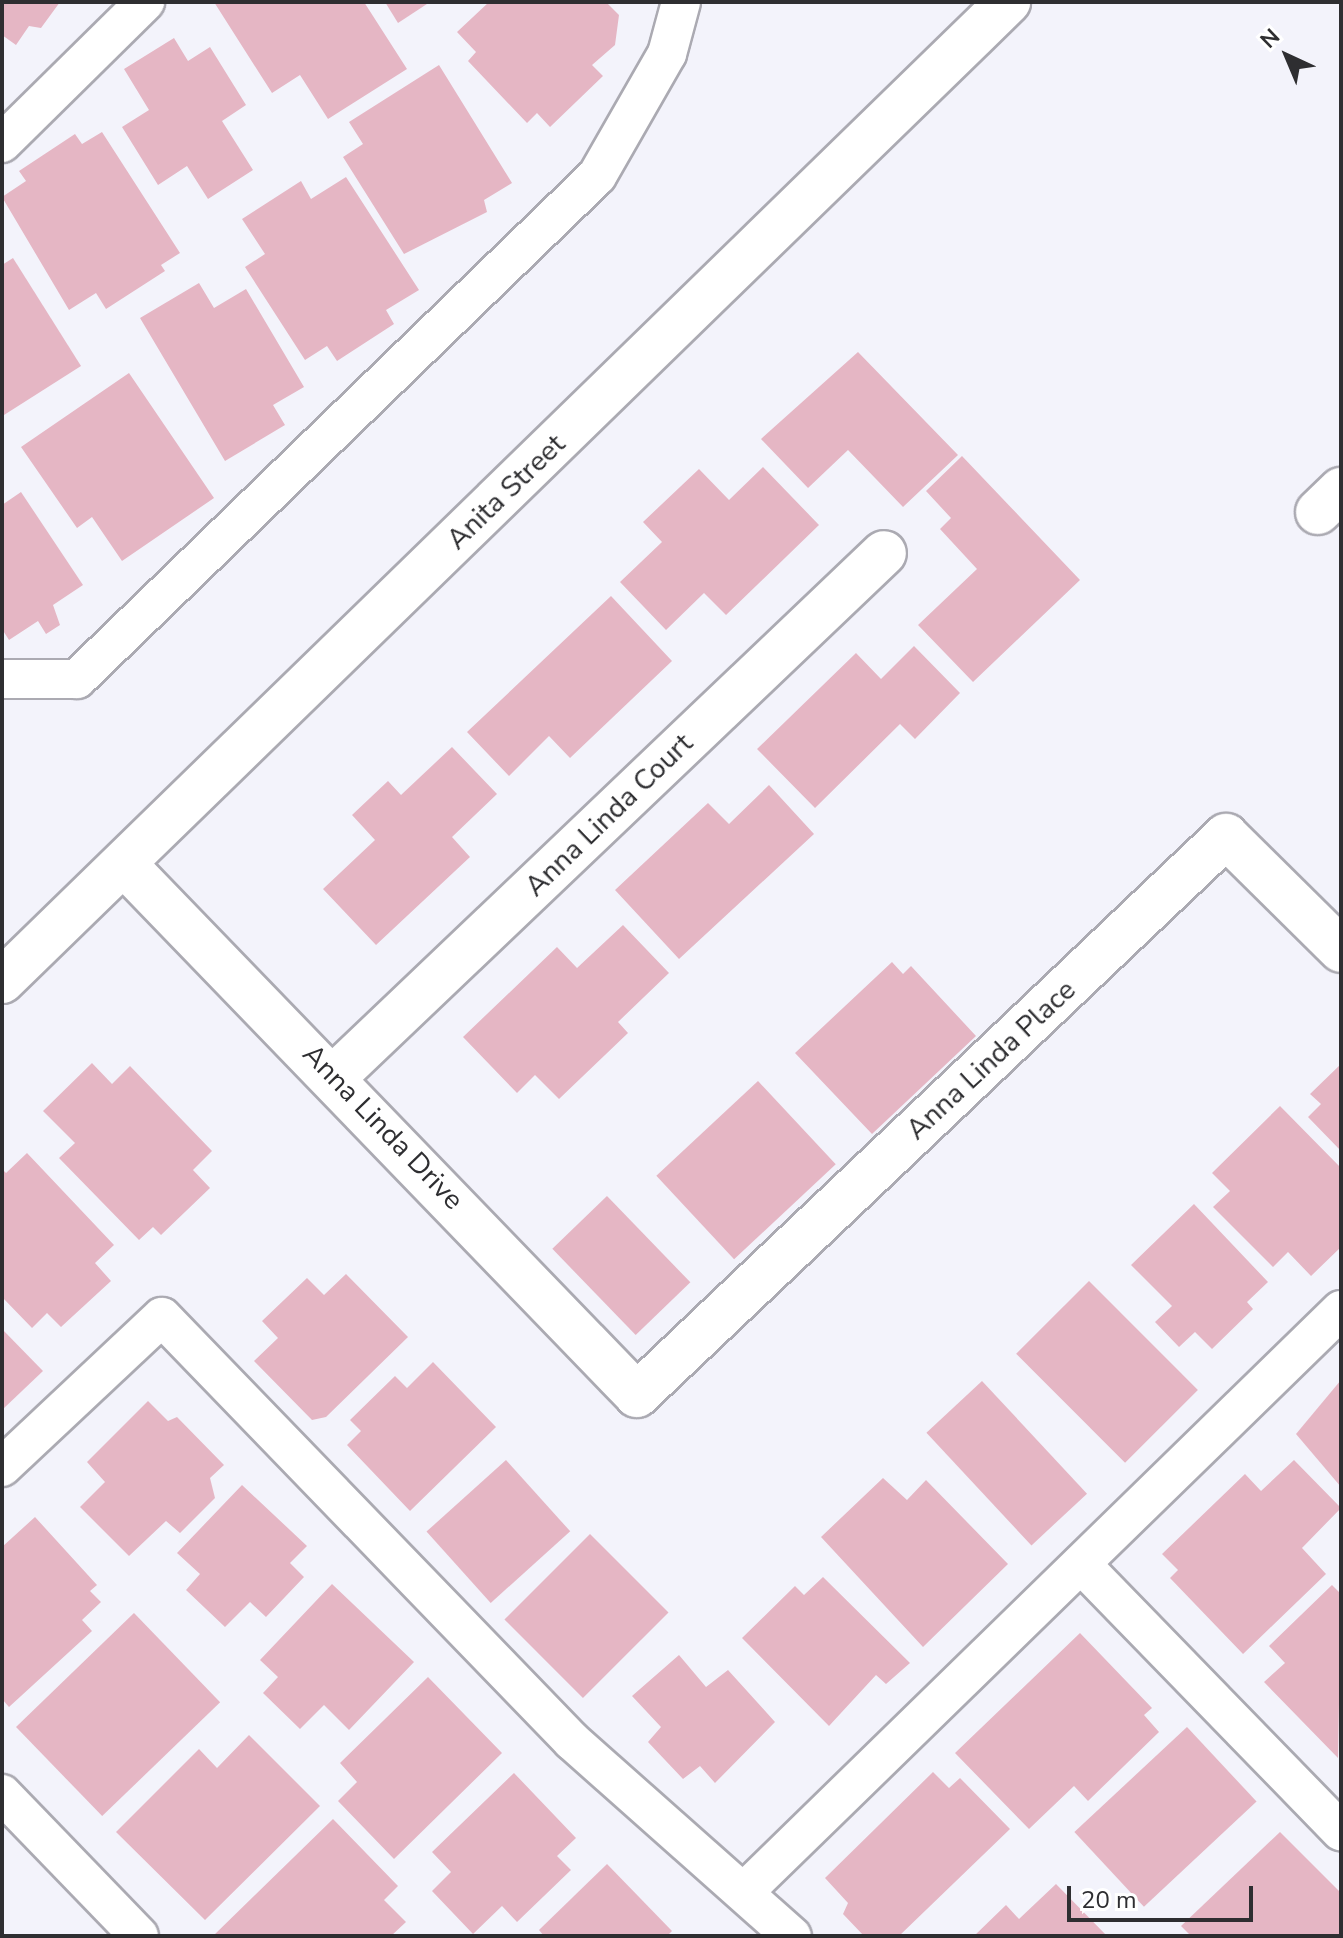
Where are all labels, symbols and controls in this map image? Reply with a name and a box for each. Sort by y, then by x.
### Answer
north arrow [1247,16,1327,96]
text: N [1254,22,1287,55]
street label: Anita Street [440,427,572,557]
street label: Anna Linda Court [518,727,700,903]
street label: Anna Linda Place [900,973,1082,1147]
street label: Anna Linda Drive [296,1037,470,1217]
scale bar [1071,1870,1257,1920]
text: 20 m [1081,1884,1137,1916]

